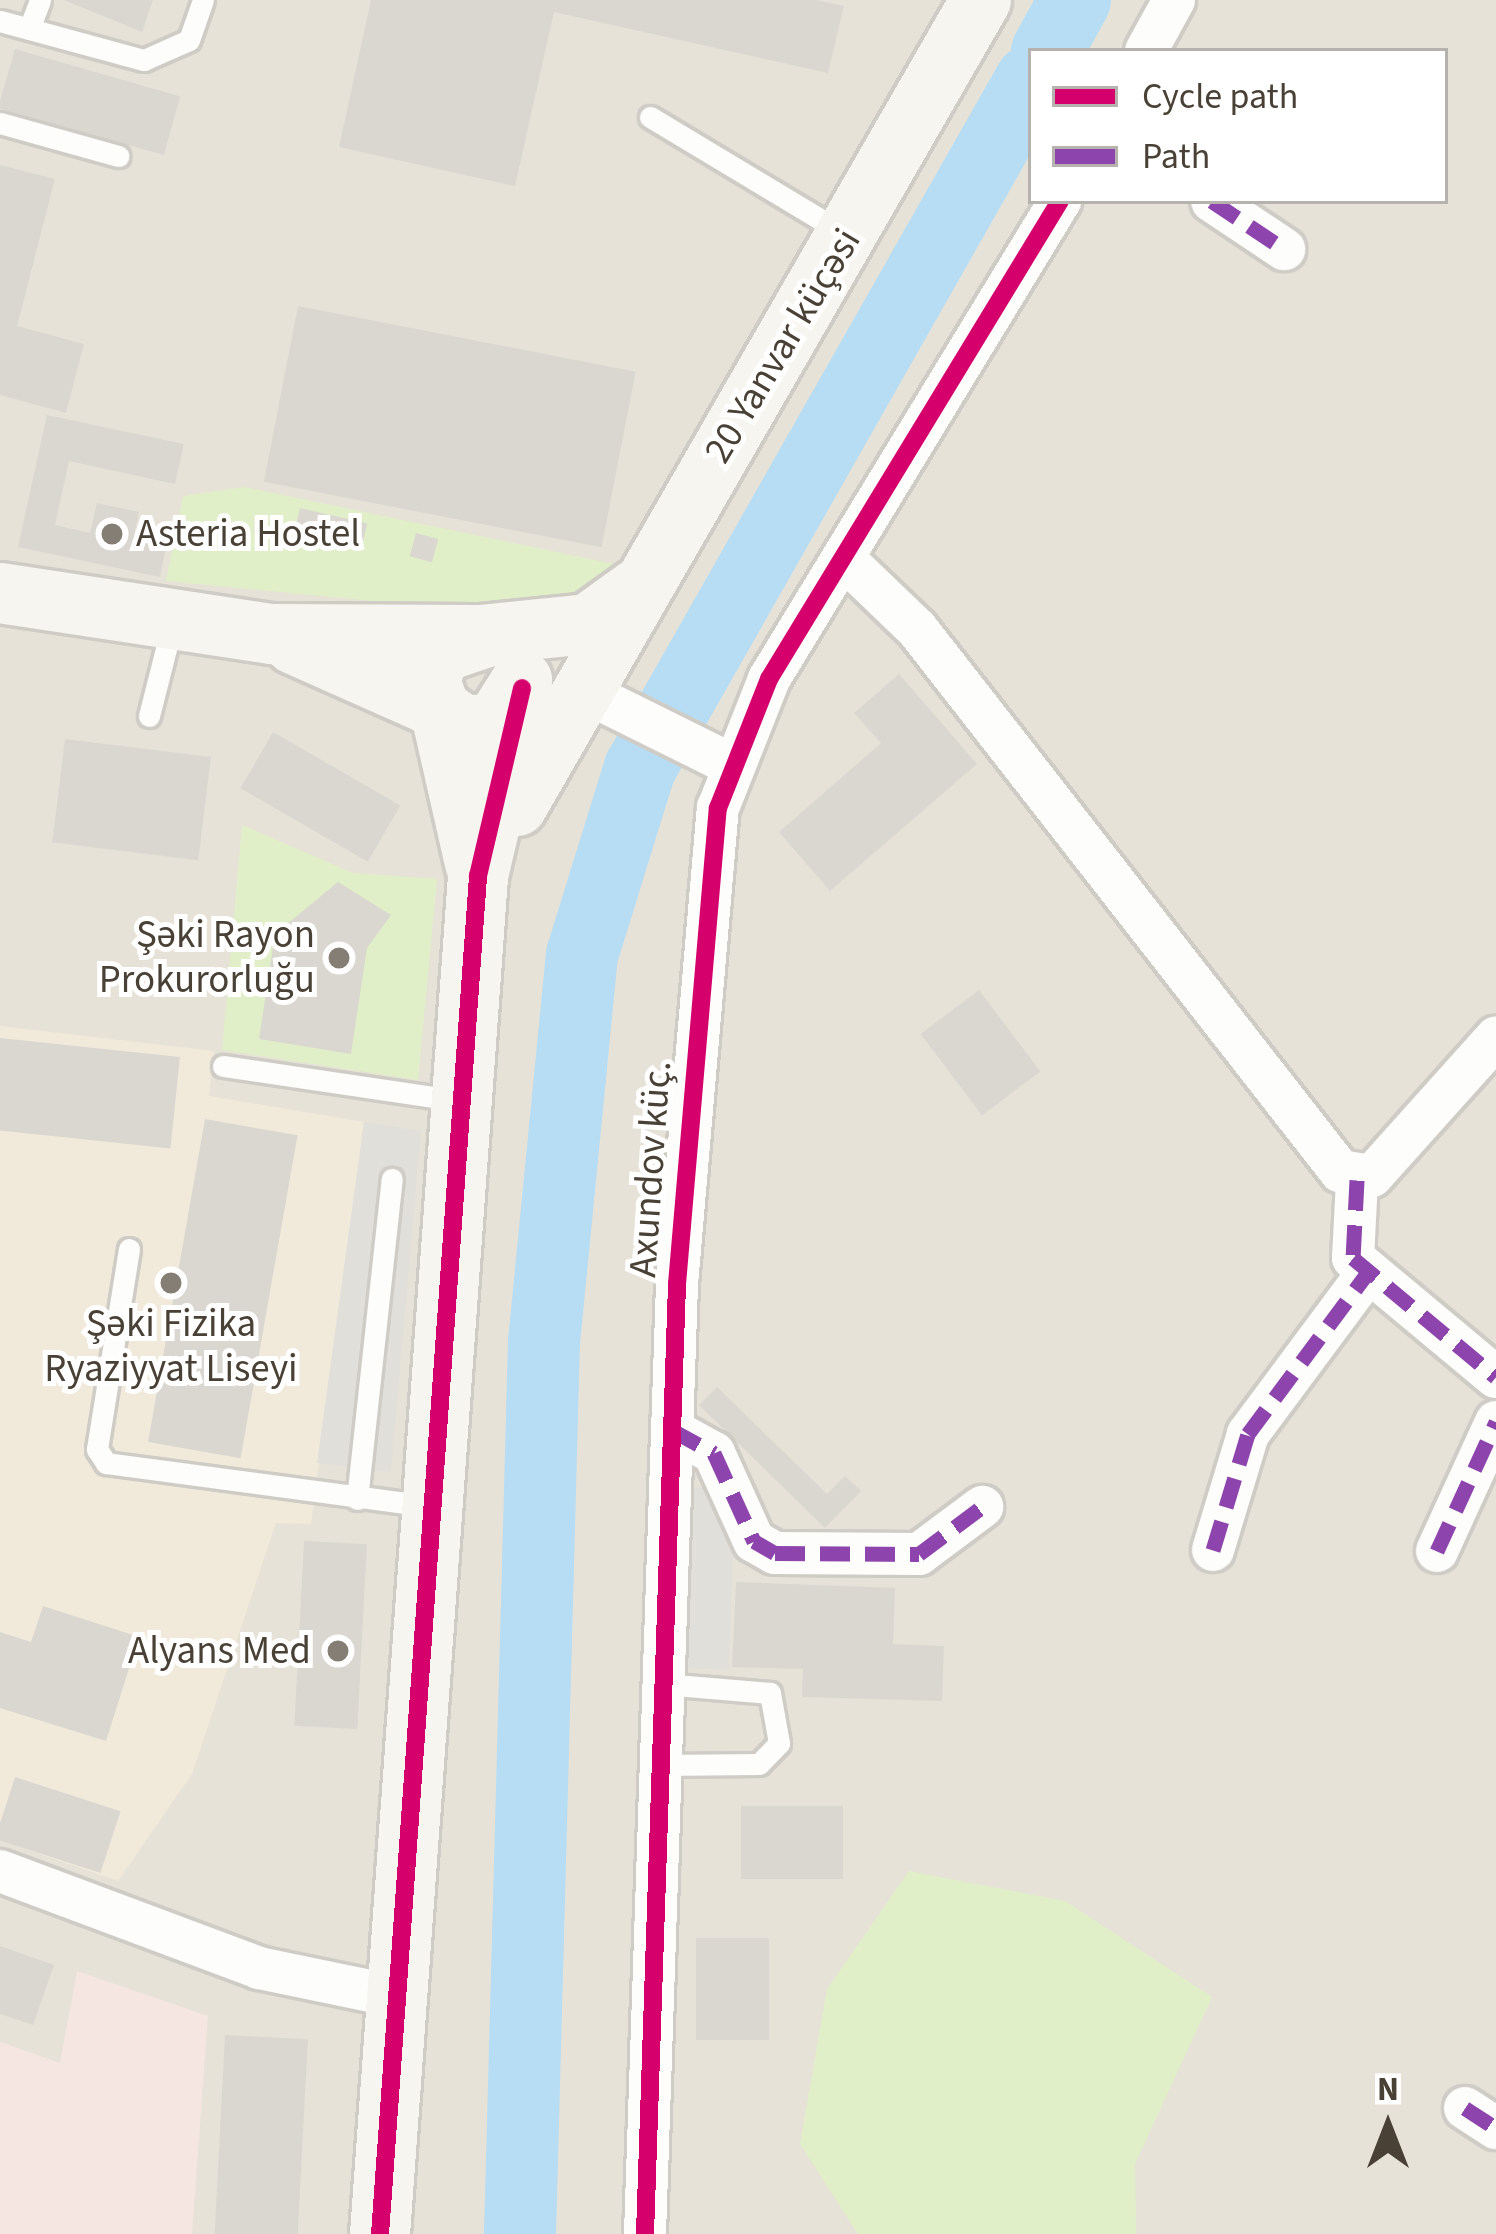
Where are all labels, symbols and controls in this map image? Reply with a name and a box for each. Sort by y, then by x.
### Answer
legend [1028,48,1448,204]
text: Cycle path [1142,71,1298,122]
text: Path [1142,131,1210,182]
street label: 20 Yanvar küçəsi [695,220,871,472]
place label: Asteria Hostel [136,511,360,557]
marker: Asteria Hostel [99,521,125,547]
place label: Şəki Rayon Prokurorluğu [99,913,315,1004]
marker: Şəki Rayon Prokurorluğu [326,945,352,971]
street label: Axundov küç. [620,1059,682,1279]
marker: Şəki Fizika Ryaziyyat Liseyi [158,1270,184,1296]
place label: Şəki Fizika Ryaziyyat Liseyi [44,1302,298,1393]
place label: Alyans Med [128,1628,311,1674]
marker: Alyans Med [322,1635,354,1667]
north arrow [1328,2066,1448,2186]
text: N [1377,2066,1399,2113]

